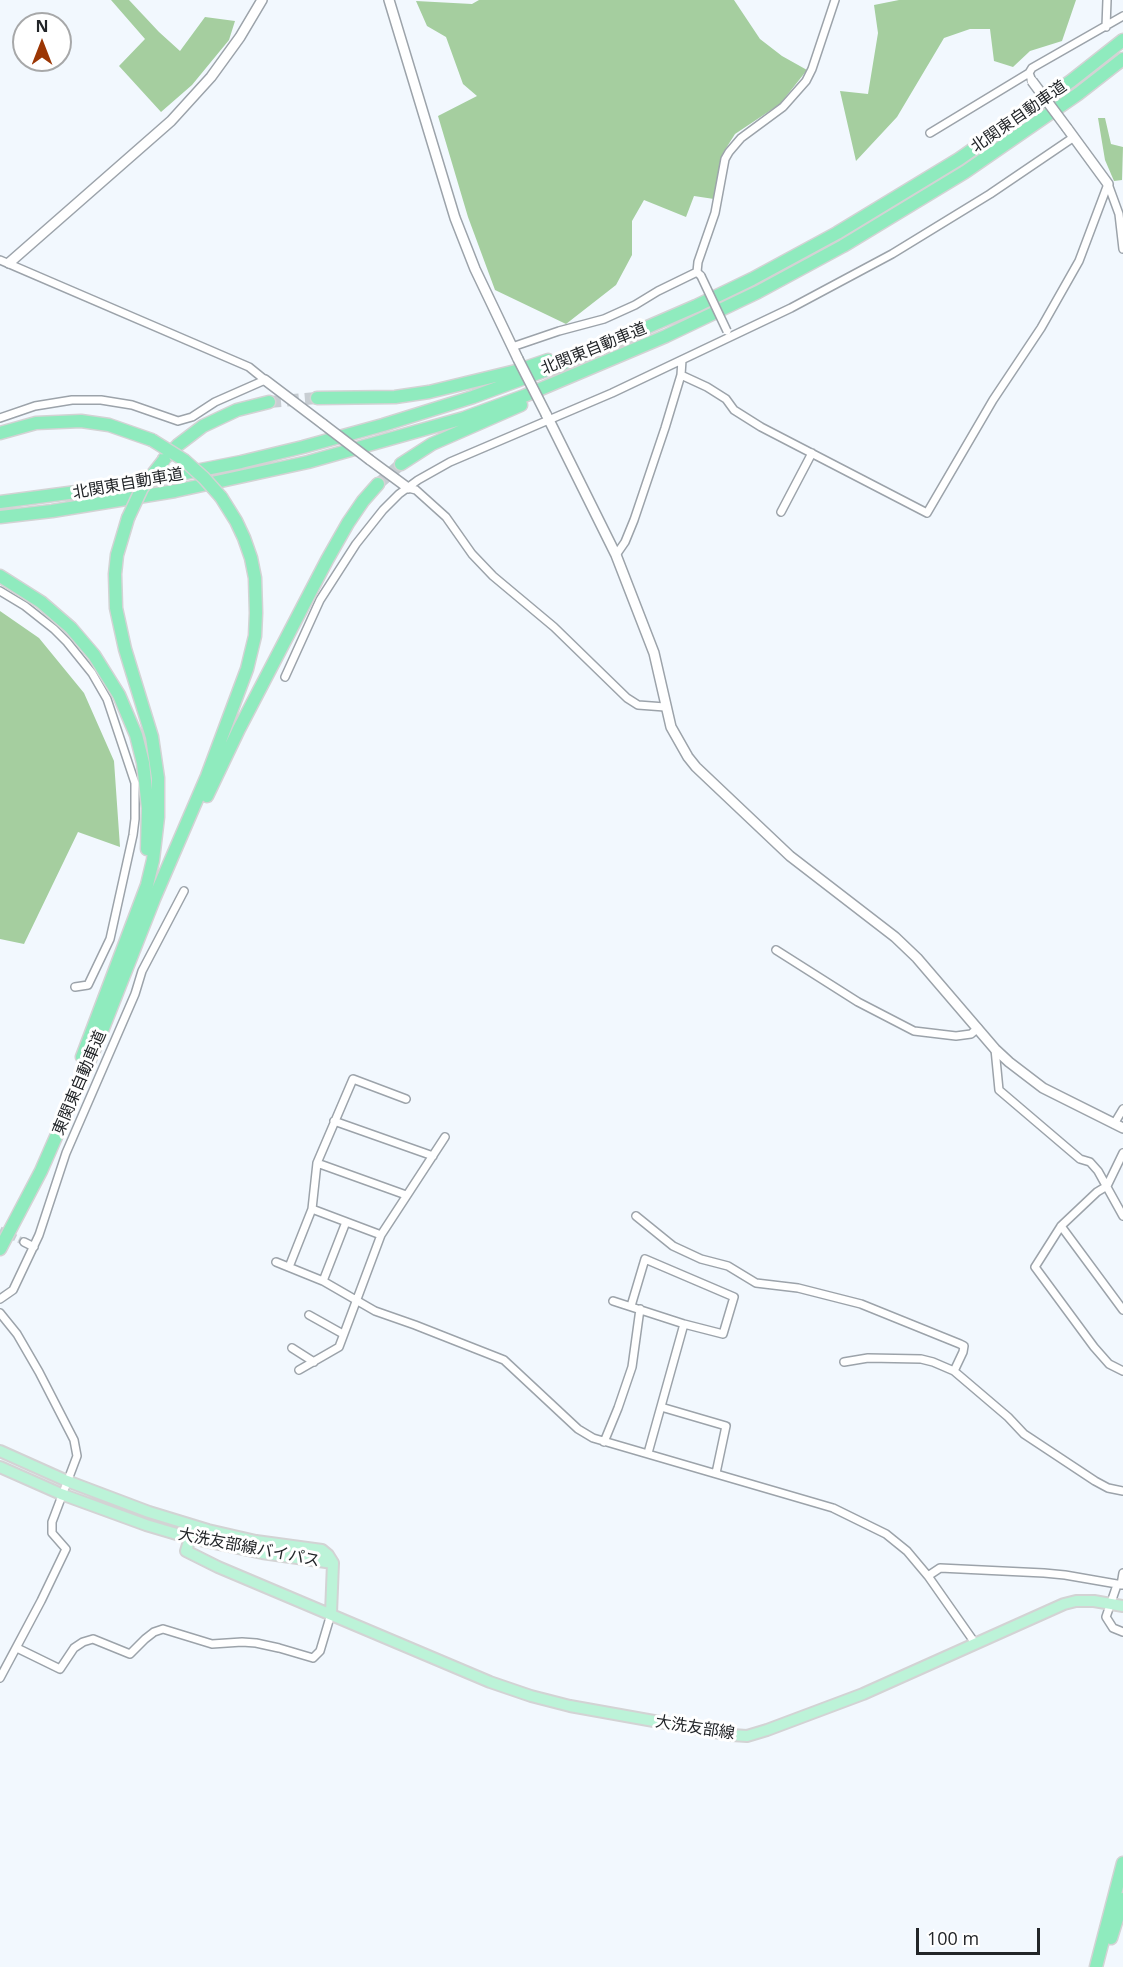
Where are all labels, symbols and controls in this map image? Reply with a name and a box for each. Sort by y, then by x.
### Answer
north arrow [12,12,72,72]
text: N [35,15,49,37]
street label: 北関東自動車道 [968,77,1070,157]
street label: 北関東自動車道 [538,319,650,379]
street label: 北関東自動車道 [71,465,185,503]
street label: 東関東自動車道 [49,1028,111,1138]
street label: 大洗友部線バイパス [176,1525,322,1571]
street label: 大洗友部線 [654,1712,736,1744]
scale bar [919,1916,1044,1954]
text: 100 m [927,1926,979,1950]

